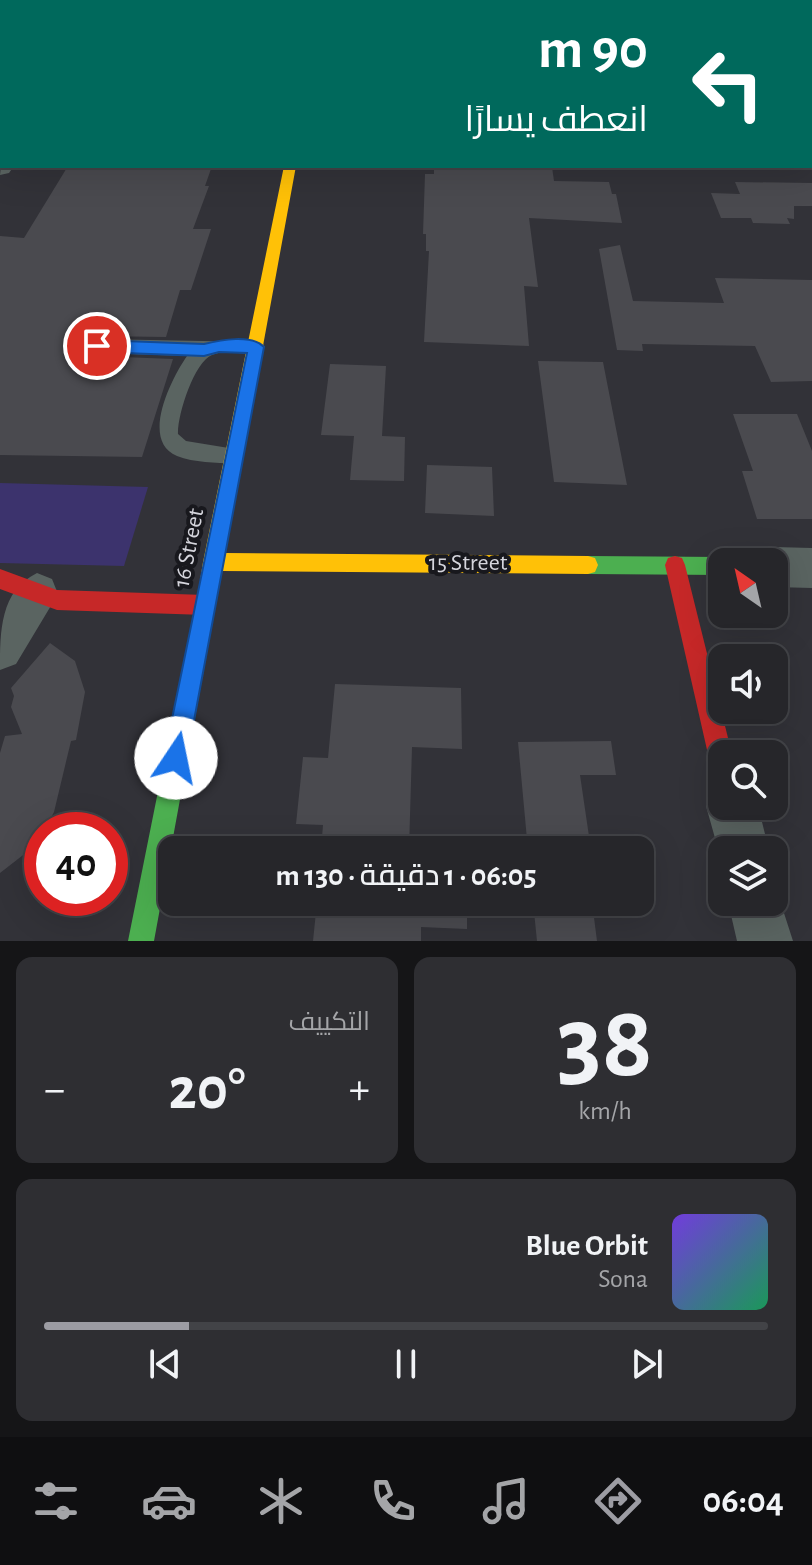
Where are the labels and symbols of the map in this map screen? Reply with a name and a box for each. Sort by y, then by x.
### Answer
pin [63,312,131,380]
street label: 16 Street [170,506,208,590]
north arrow [708,548,788,628]
street label: 15 Street [429,551,508,575]
position arrow [134,716,218,800]
speed limit sign: 40 [24,812,128,916]

